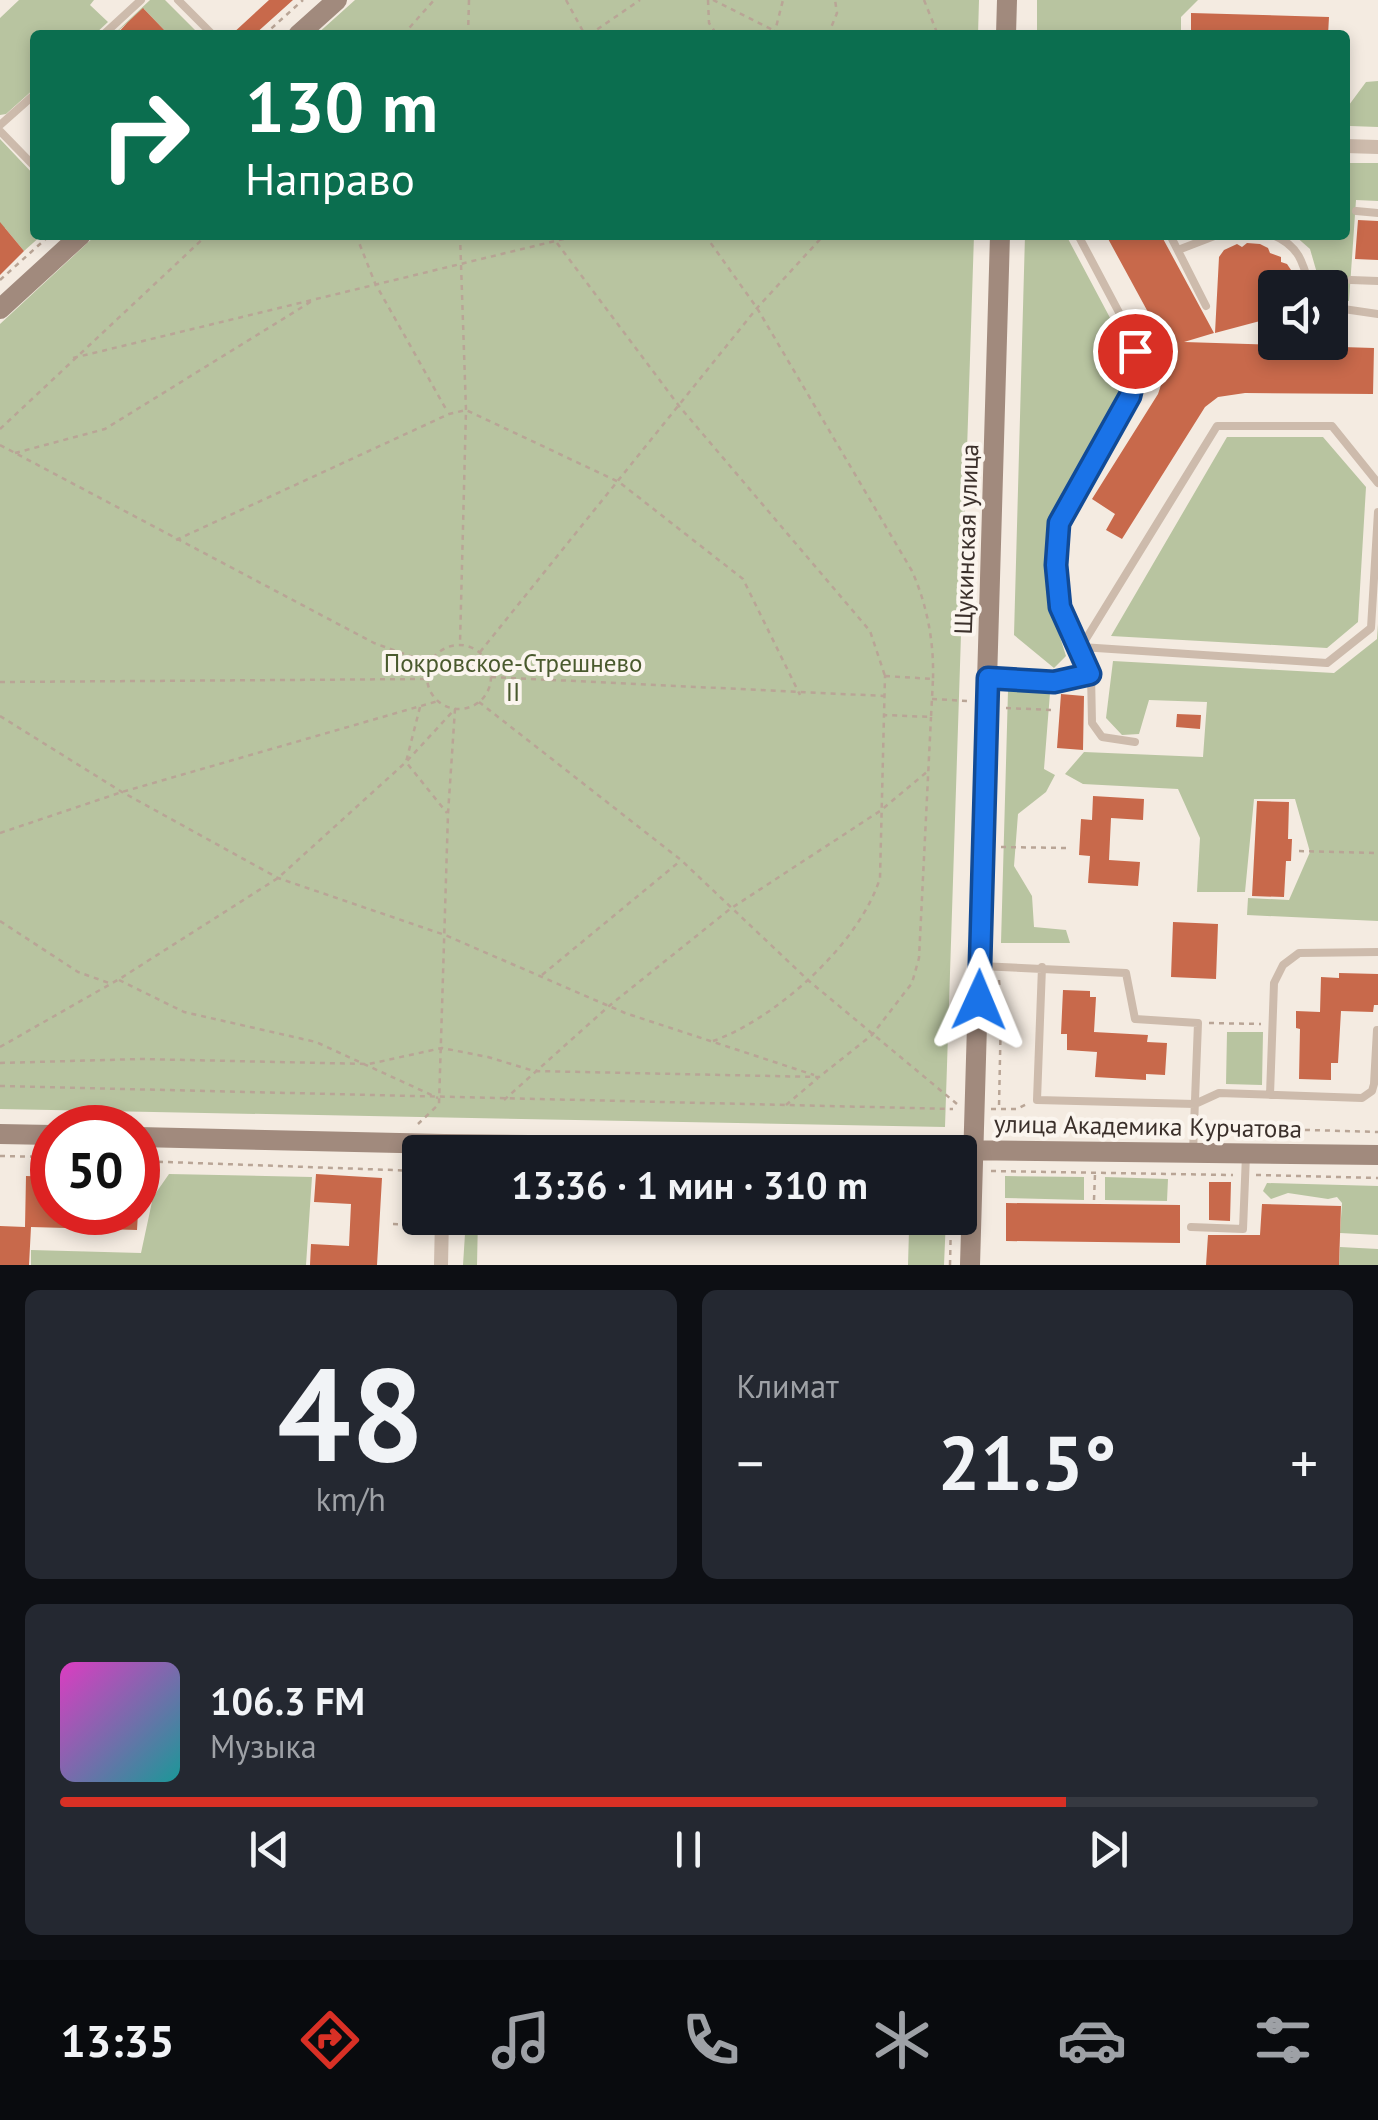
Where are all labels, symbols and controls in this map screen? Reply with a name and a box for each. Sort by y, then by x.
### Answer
text: 130 m [245,61,438,151]
icon: right [80,70,210,200]
text: Направо [245,149,415,207]
map controls [1258,270,1348,360]
button: sound [1258,270,1348,360]
pin [1093,309,1178,394]
icon: arrive [1108,324,1163,379]
street label: Щукинская улица [947,443,985,635]
park label: Покровское-Стрешнево II [384,647,642,708]
position arrow [927,948,1031,1052]
speed limit sign: 50 [30,1105,160,1235]
street label: улица Академика Курчатова [994,1107,1302,1145]
text: 13:36 · 1 мин · 310 m [511,1160,868,1209]
text: 48 [277,1329,424,1497]
text: Климат [737,1365,839,1407]
text: 21.5° [938,1414,1117,1511]
text: − [737,1427,764,1498]
text: + [1290,1427,1318,1498]
text: km/h [316,1478,386,1520]
text: 106.3 FM [210,1676,365,1725]
text: Музыка [210,1725,317,1767]
icon: previous [242,1822,297,1877]
icon: pause [661,1822,716,1877]
icon: next [1081,1822,1136,1877]
icon: directions [295,2005,365,2075]
icon: music [486,2005,556,2075]
icon: phone [676,2005,746,2075]
icon: climate [867,2005,937,2075]
icon: car [1057,2005,1127,2075]
icon: filters [1248,2005,1318,2075]
text: 13:35 [60,2011,174,2069]

